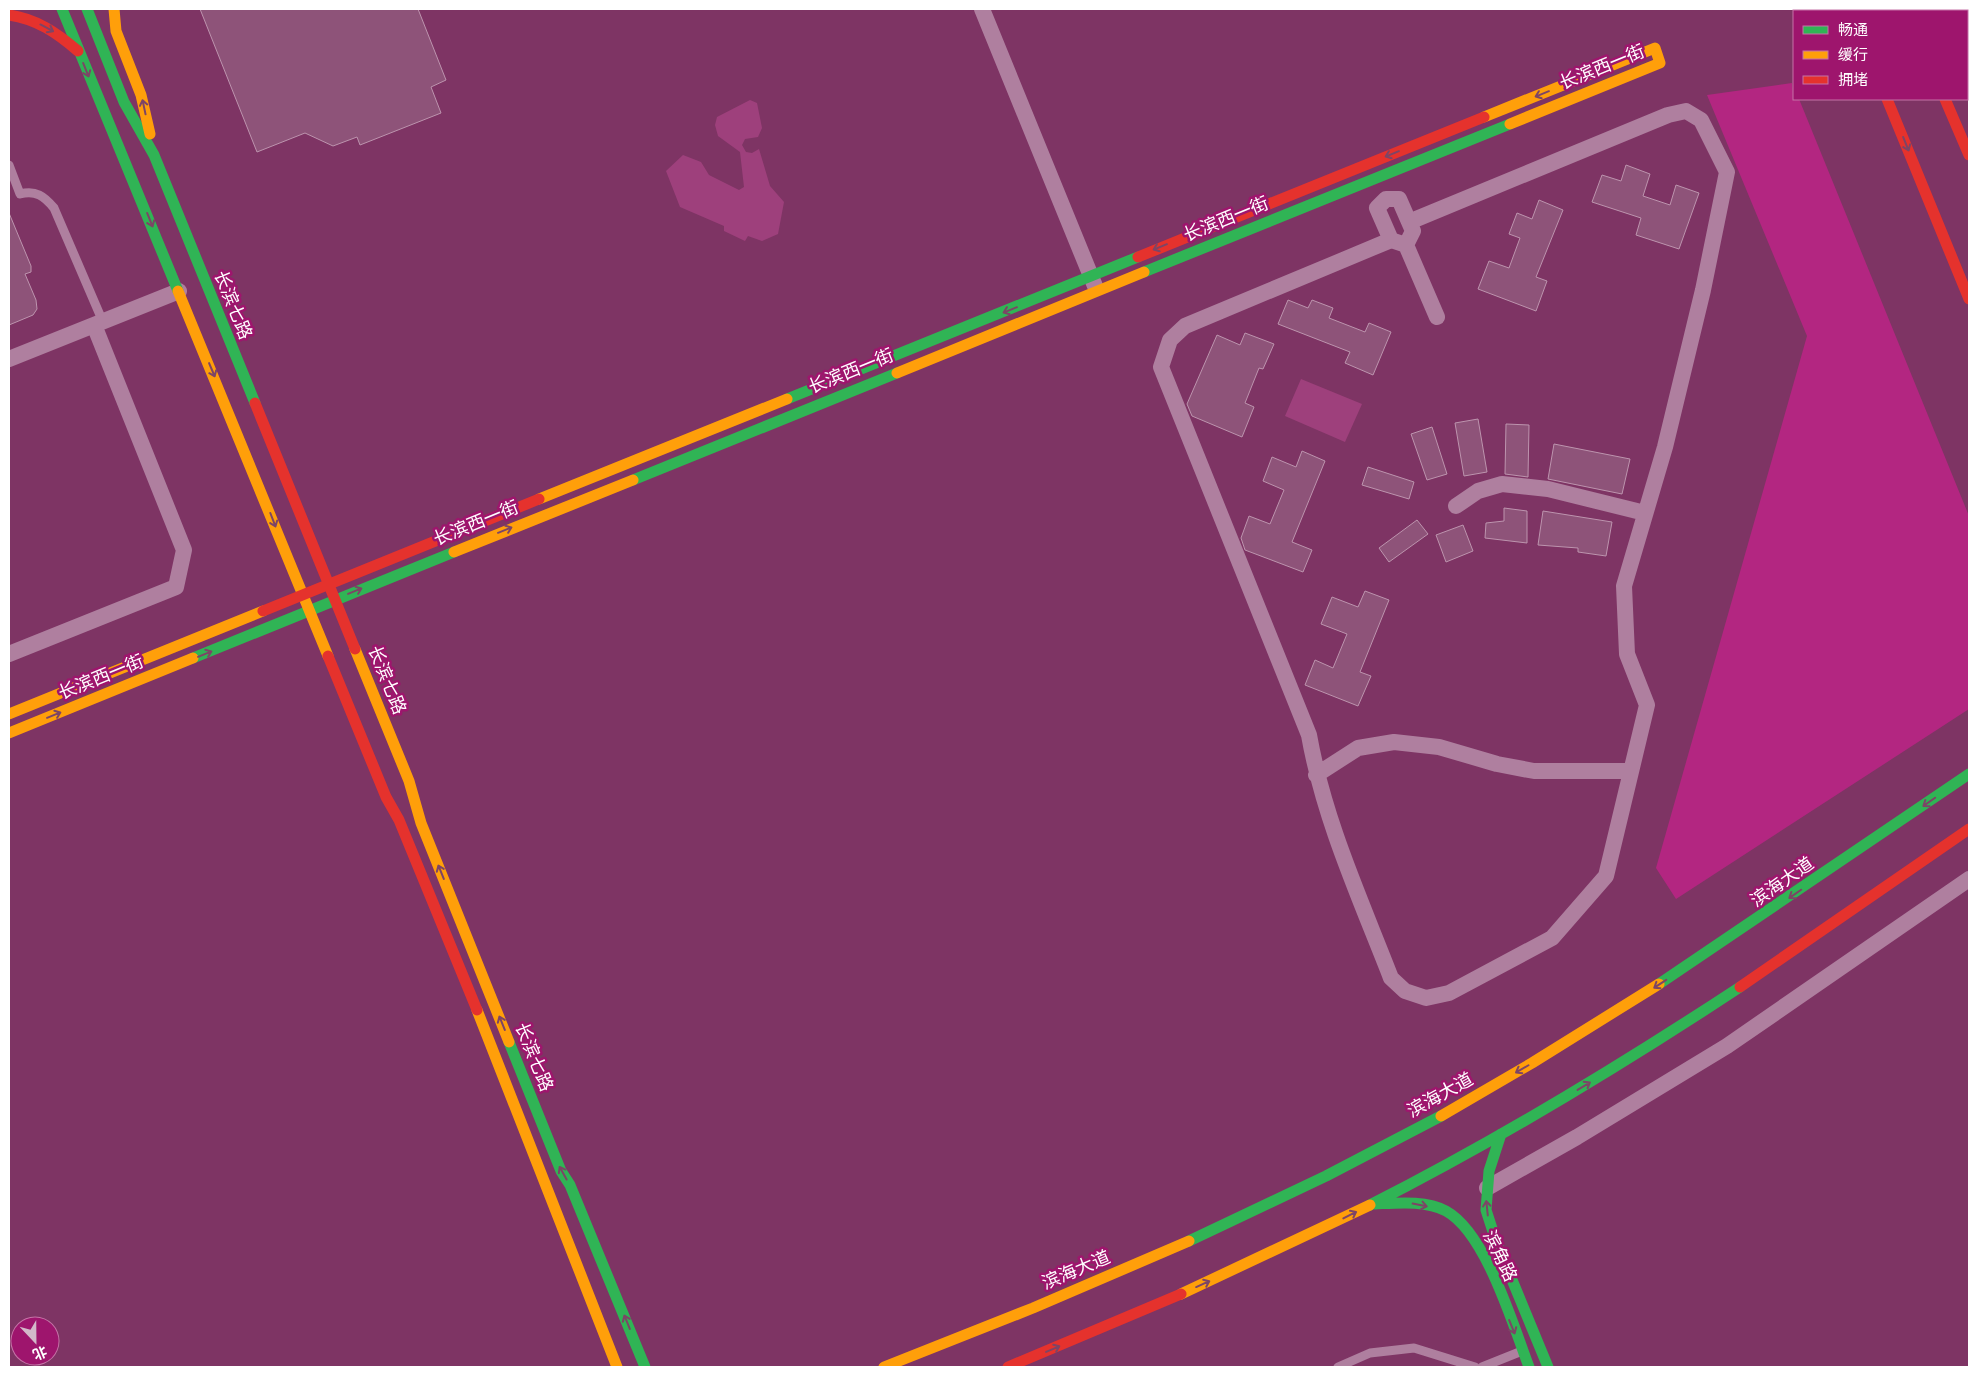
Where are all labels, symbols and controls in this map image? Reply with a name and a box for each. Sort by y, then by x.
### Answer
legend [1793,10,1968,100]
text: 畅通 [1838,20,1868,40]
one-way arrow [39,23,53,33]
street label: 长滨西一街 [1556,39,1648,95]
text: 缓行 [1838,45,1868,65]
one-way arrow [82,62,91,77]
text: 拥堵 [1838,70,1868,90]
one-way arrow [1535,90,1551,99]
one-way arrow [139,99,148,115]
one-way arrow [1901,136,1911,151]
one-way arrow [1384,151,1399,160]
street label: 长滨西一街 [1180,191,1272,247]
one-way arrow [146,212,155,227]
one-way arrow [1152,244,1167,253]
street label: 长滨七路 [208,267,258,343]
one-way arrow [1003,306,1018,315]
street label: 长滨西一街 [805,343,897,399]
one-way arrow [207,362,217,377]
street label: 长滨西一街 [430,495,522,551]
one-way arrow [269,512,278,528]
one-way arrow [497,525,512,534]
one-way arrow [347,586,362,596]
street label: 长滨七路 [362,642,412,718]
street label: 长滨西一街 [55,649,147,705]
one-way arrow [197,649,212,658]
one-way arrow [46,709,61,719]
one-way arrow [1922,797,1936,807]
street label: 滨海大道 [1746,852,1818,912]
one-way arrow [435,865,445,880]
one-way arrow [1789,889,1803,899]
one-way arrow [1653,979,1667,989]
one-way arrow [496,1016,506,1031]
street label: 长滨七路 [509,1019,559,1095]
one-way arrow [1515,1065,1529,1075]
street label: 滨海大道 [1403,1067,1477,1123]
one-way arrow [1576,1081,1590,1091]
one-way arrow [558,1166,568,1180]
one-way arrow [1483,1200,1492,1216]
one-way arrow [1412,1201,1428,1210]
one-way arrow [1342,1210,1357,1219]
street label: 滨角路 [1477,1226,1523,1286]
street label: 滨海大道 [1038,1245,1114,1295]
one-way arrow [1195,1279,1210,1289]
one-way arrow [622,1315,631,1330]
north arrow [10,1316,60,1366]
one-way arrow [1508,1318,1517,1334]
text: 北 [30,1342,50,1364]
one-way arrow [1046,1343,1061,1352]

